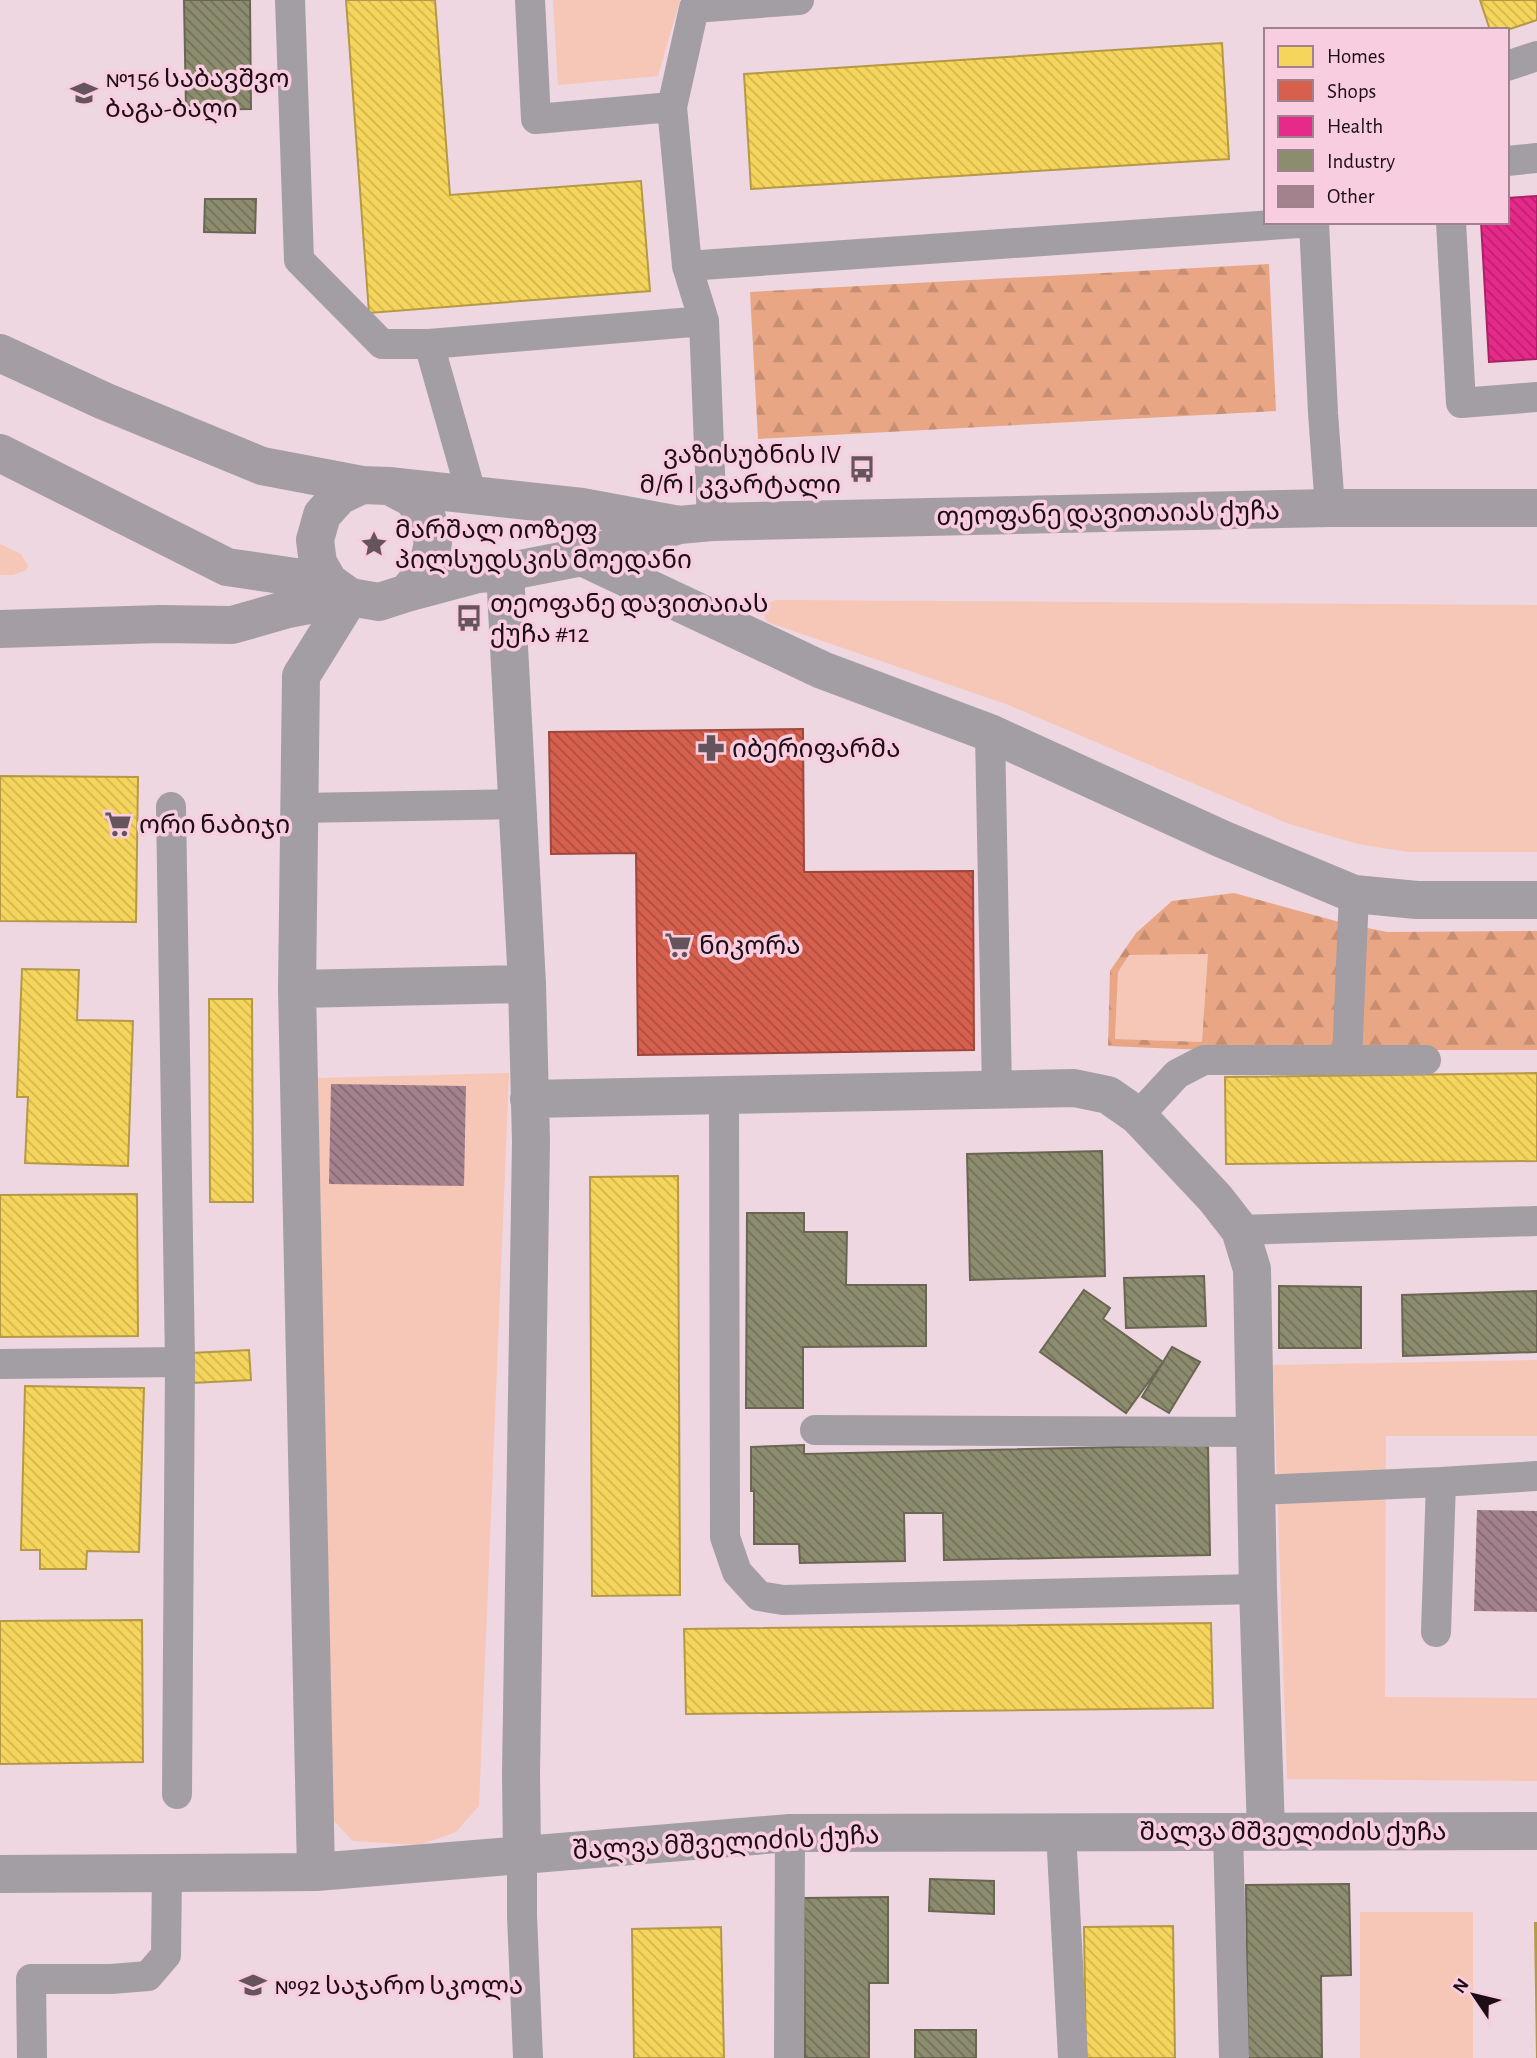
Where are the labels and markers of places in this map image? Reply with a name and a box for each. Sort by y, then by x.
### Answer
place label: №156 საბავშვო ბაგა-ბაღი [105,66,289,124]
school or university icon: №156 საბავშვო ბაგა-ბაღი [69,78,99,108]
place label: ვაზისუბნის IV მ/რ I კვარტალი [639,442,841,500]
bus stop icon: ვაზისუბნის IV მ/რ I კვარტალი [847,454,877,484]
place label: მარშალ იოზეფ პილსუდსკის მოედანი [395,517,692,575]
place icon: მარშალ იოზეფ პილსუდსკის მოედანი [359,529,389,559]
place label: თეოფანე დავითაიას ქუჩა #12 [490,591,769,648]
bus stop icon: თეოფანე დავითაიას ქუჩა #12 [454,603,484,633]
pharmacy icon: იბერიფარმა [696,733,726,763]
place label: იბერიფარმა [732,736,900,763]
supermarket icon: ორი ნაბიჯი [103,809,133,839]
place label: ორი ნაბიჯი [139,812,290,839]
supermarket icon: ნიკორა [663,930,693,960]
place label: ნიკორა [699,933,800,960]
school or university icon: №92 საჯარო სკოლა [238,1970,268,2000]
place label: №92 საჯარო სკოლა [274,1973,523,2001]

